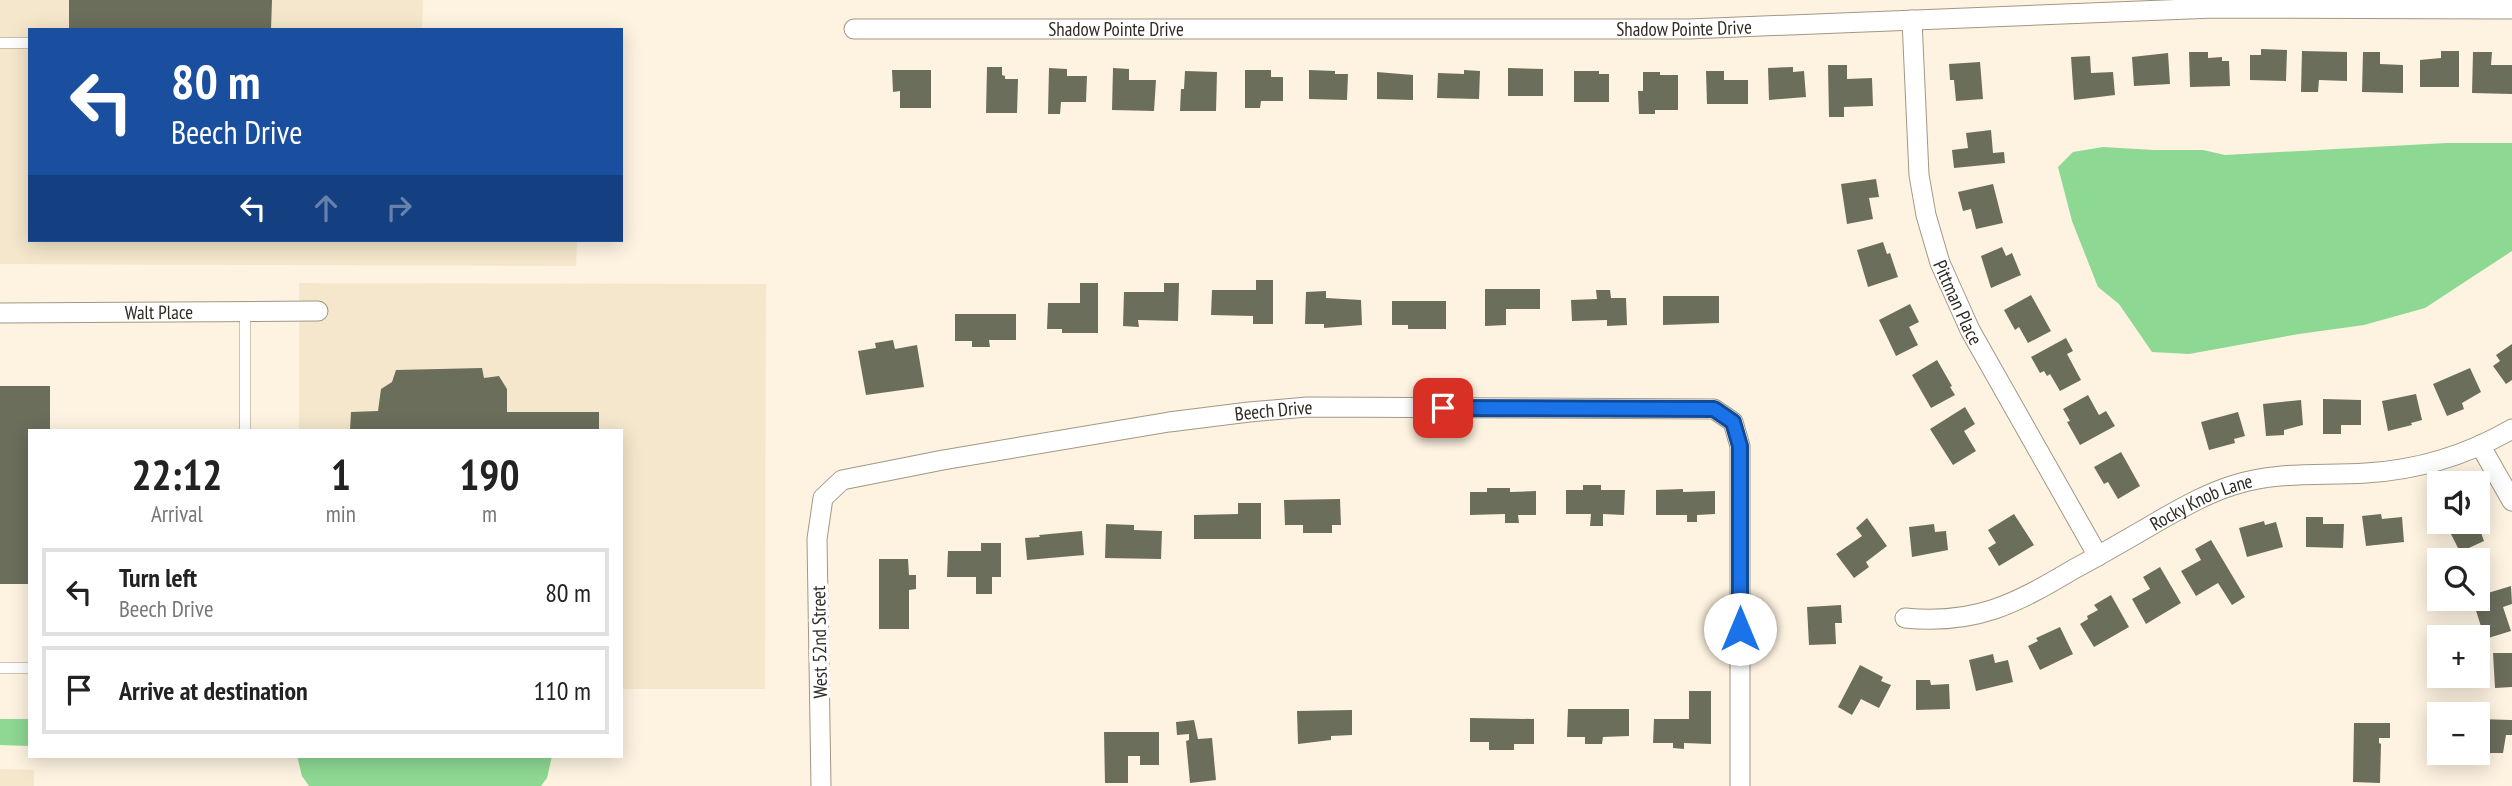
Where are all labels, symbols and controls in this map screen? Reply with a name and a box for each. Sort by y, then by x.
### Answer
street label: Shadow Pointe Drive [1616,14,1752,41]
street label: Shadow Pointe Drive [1048,17,1184,41]
text: 80 m [171,49,260,113]
icon: left [56,56,147,147]
text: Beech Drive [171,111,302,153]
icon: left [234,189,272,227]
icon: ahead [307,189,345,227]
icon: right [380,189,418,227]
street label: Pittman Place [1928,256,1988,349]
street label: Walt Place [125,300,193,324]
pin [1413,378,1473,438]
icon: arrive [1424,389,1462,427]
street label: Beech Drive [1233,395,1313,426]
text: 22:12 [131,447,222,502]
text: 1 [331,447,351,502]
text: 190 [459,447,520,502]
street label: Rocky Knob Lane [2145,468,2255,536]
map controls [2427,471,2490,765]
button: sound [2427,471,2490,534]
text: Arrival [151,499,203,528]
text: min [326,499,356,528]
text: m [482,499,497,528]
button: search [2427,548,2490,611]
text: Turn left [119,561,197,594]
icon: left [60,573,98,611]
text: 80 m [545,576,591,609]
street label: West 52nd Street [806,585,832,699]
position arrow [1703,592,1777,666]
text: Beech Drive [119,594,213,623]
button: + [2427,625,2490,688]
icon: arrive [60,671,98,709]
text: Arrive at destination [119,674,308,707]
text: 110 m [533,674,591,707]
button: − [2427,702,2490,765]

